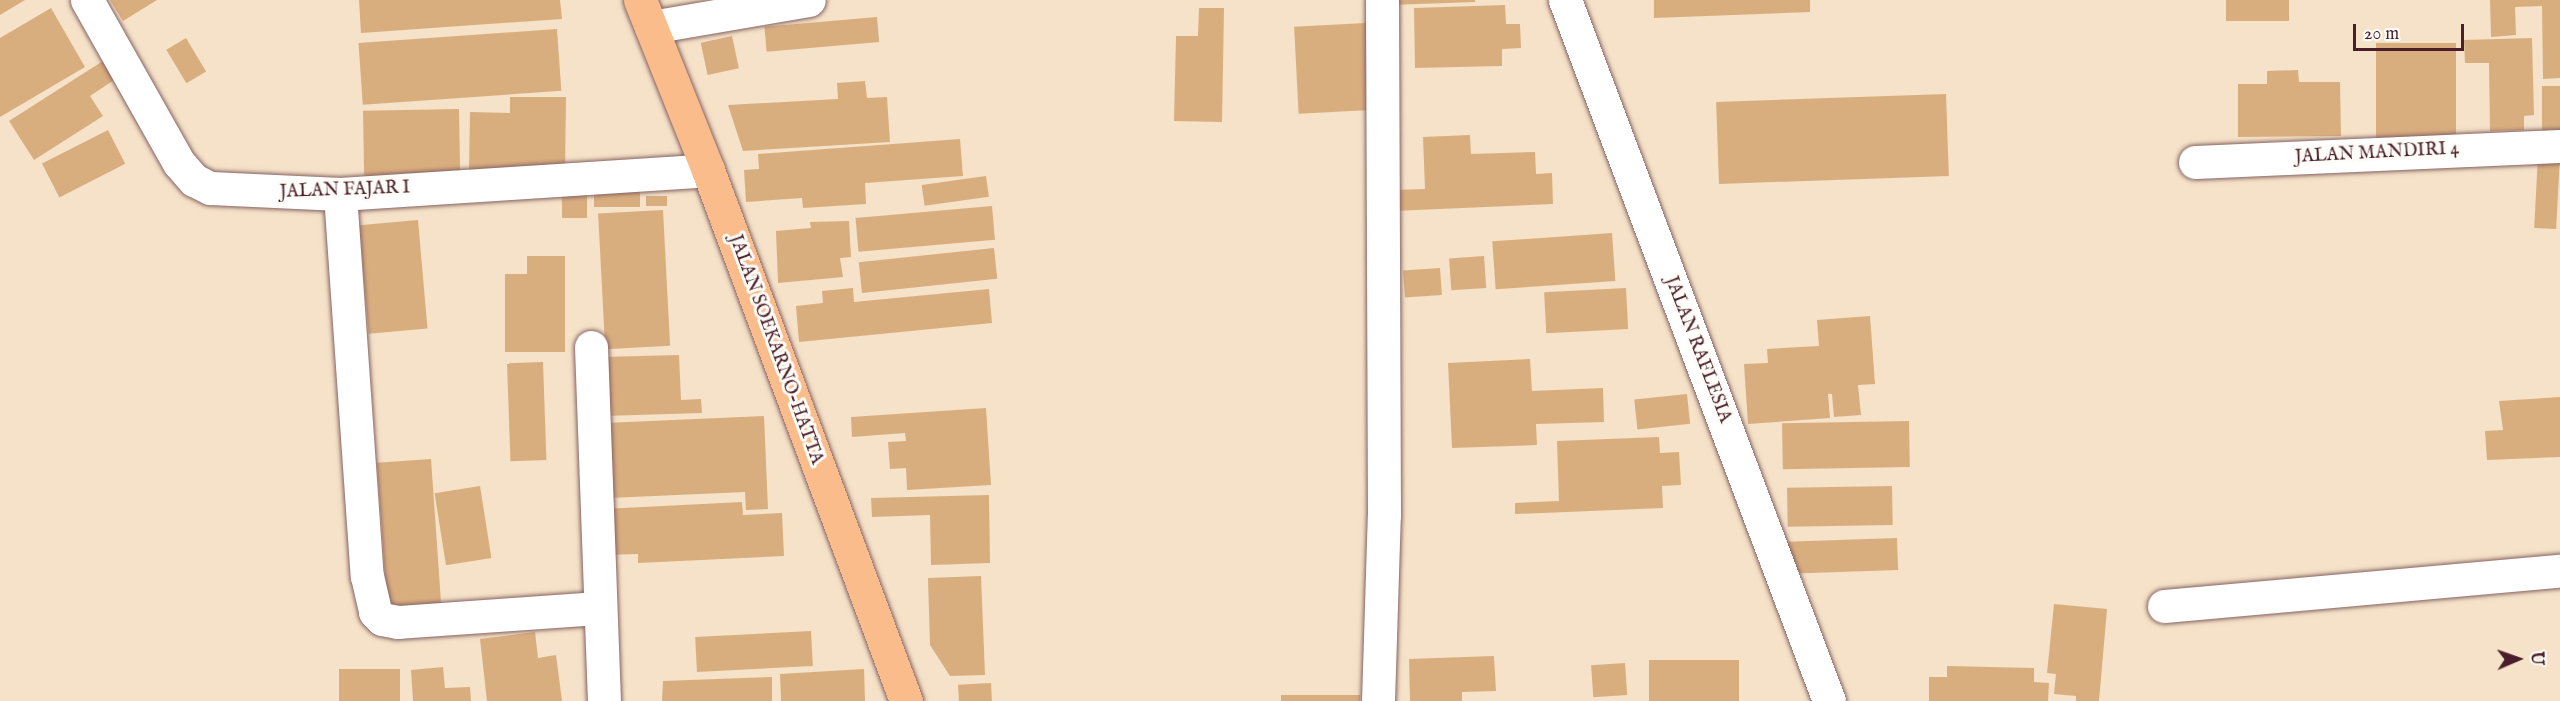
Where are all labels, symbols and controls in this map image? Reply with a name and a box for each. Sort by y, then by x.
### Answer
scale bar [2356,12,2467,50]
text: 20 m [2364,23,2399,46]
street label: JALAN MANDIRI 4 [2294,139,2460,169]
street label: JALAN FAJAR I [279,178,411,204]
street label: JALAN SOEKARNO-HATTA [723,232,827,468]
street label: JALAN RAFLESIA [1659,274,1735,426]
north arrow [2488,629,2548,689]
text: U [2526,651,2546,665]

